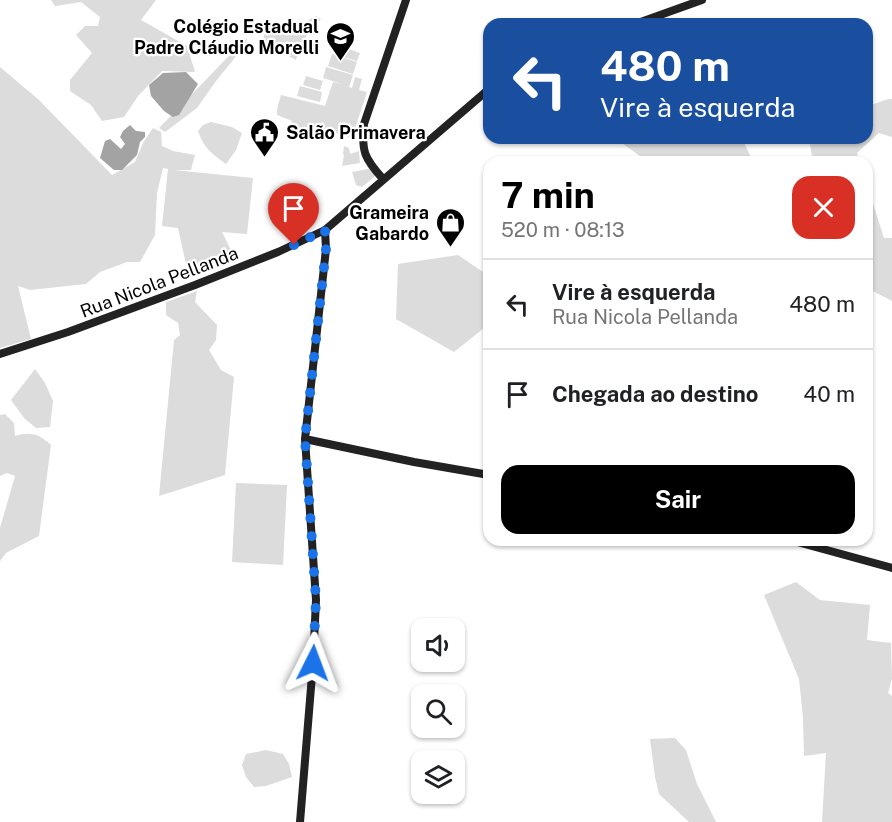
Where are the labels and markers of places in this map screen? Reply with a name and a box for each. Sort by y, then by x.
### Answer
place label: Colégio Estadual Padre Cláudio Morelli [134,16,319,58]
school or university icon: Colégio Estadual Padre Cláudio Morelli [324,20,356,62]
public building icon: Salão Primavera [249,116,281,158]
place label: Salão Primavera [286,122,426,143]
pin [268,183,319,245]
place label: Grameira Gabardo [349,202,429,244]
shop icon: Grameira Gabardo [434,206,466,248]

